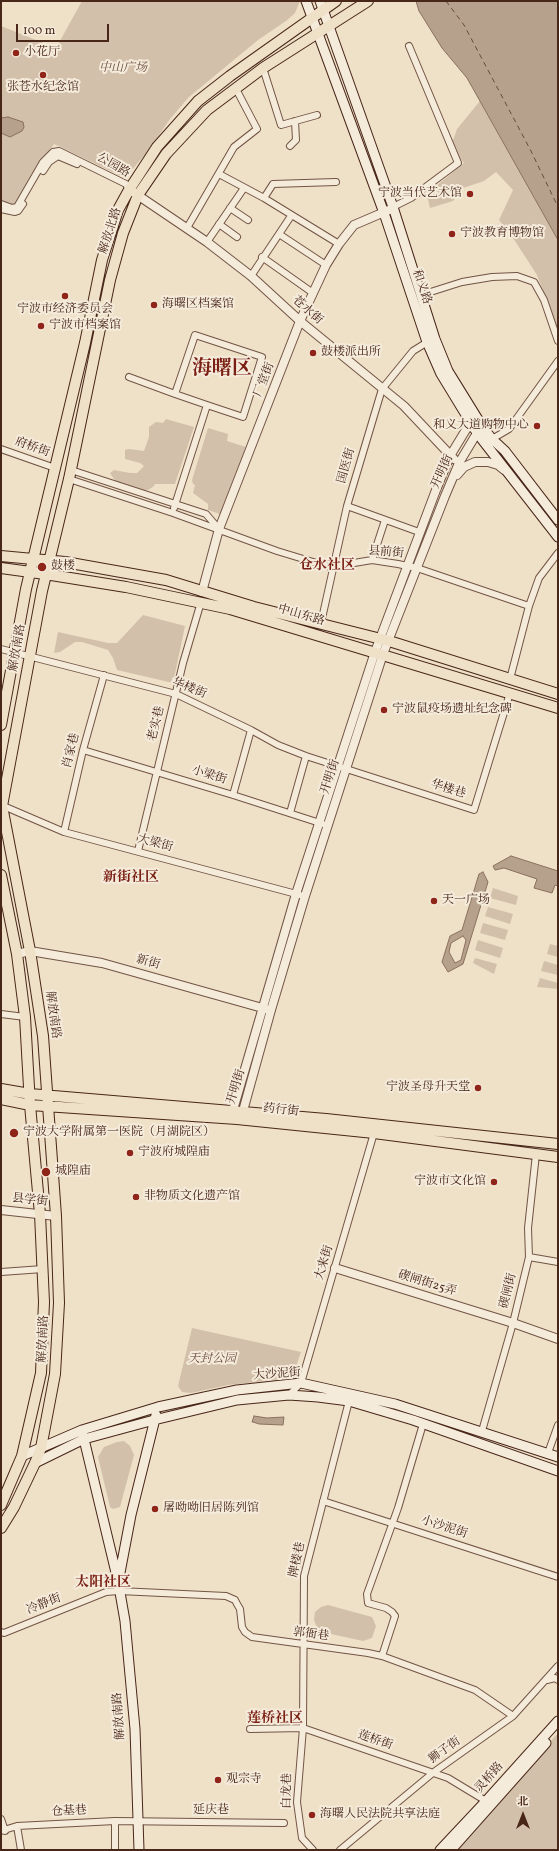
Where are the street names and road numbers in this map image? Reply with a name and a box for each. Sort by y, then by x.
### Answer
street label: 公园路 [94,151,132,181]
street label: 解放北路 [97,206,125,256]
street label: 和义路 [408,268,434,306]
street label: 苍水街 [289,294,325,328]
street label: 厂堂街 [252,361,278,399]
street label: 府桥街 [13,435,51,461]
street label: 国医街 [335,447,359,485]
street label: 开明街 [429,453,457,491]
street label: 县前街 [367,544,405,562]
street label: 中山东路 [276,602,326,630]
street label: 解放南路 [7,623,29,673]
street label: 华楼街 [170,676,208,702]
street label: 老实巷 [146,705,168,743]
street label: 肖家巷 [61,732,83,770]
street label: 开明街 [319,758,343,796]
street label: 小梁街 [190,764,228,788]
street label: 华楼巷 [429,778,467,802]
street label: 大梁街 [136,832,174,856]
street label: 新街 [135,953,161,973]
street label: 解放南路 [42,990,62,1040]
street label: 开明街 [225,1068,249,1106]
street label: 药行街 [262,1102,300,1120]
street label: 县学街 [11,1192,49,1210]
street label: 大来街 [313,1244,337,1282]
street label: 碶闸街25弄 [396,1268,458,1300]
street label: 碶闸街 [498,1272,520,1310]
street label: 解放南路 [36,1315,52,1363]
street label: 大沙泥街 [253,1366,301,1384]
street label: 小沙泥街 [419,1514,469,1542]
street label: 牌楼巷 [287,1541,309,1579]
street label: 冷静街 [25,1592,63,1618]
street label: 郭衙巷 [292,1626,330,1644]
street label: 解放南路 [111,1692,129,1740]
street label: 莲桥街 [356,1728,394,1754]
street label: 狮子街 [426,1735,464,1767]
street label: 灵桥路 [473,1760,507,1796]
street label: 白龙巷 [280,1773,296,1809]
street label: 仓基巷 [51,1804,87,1820]
street label: 延庆巷 [193,1804,229,1818]

